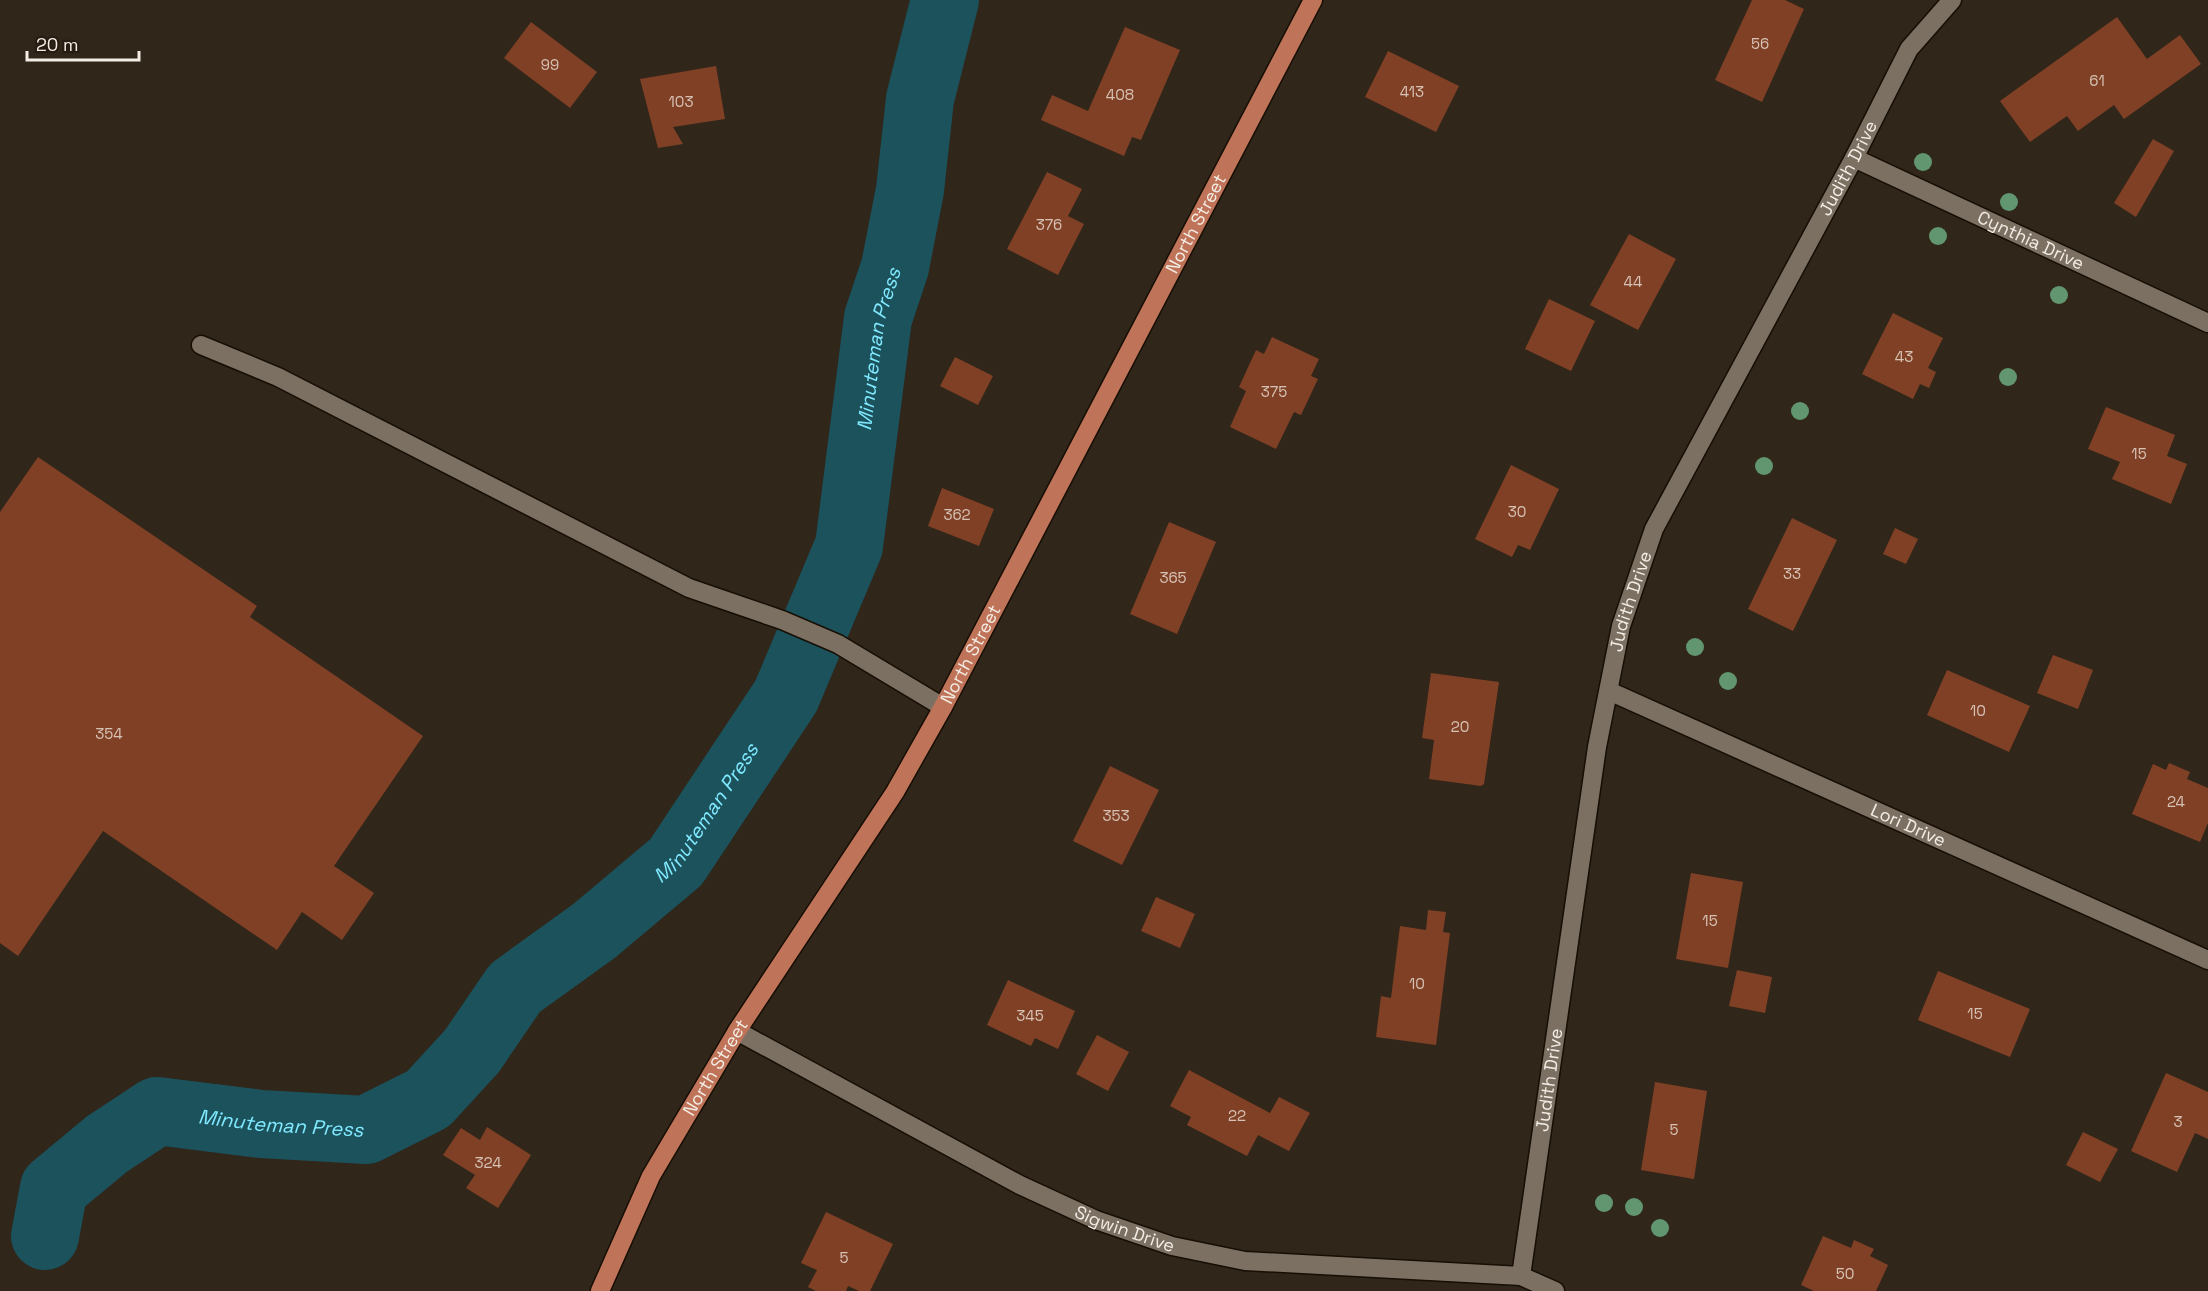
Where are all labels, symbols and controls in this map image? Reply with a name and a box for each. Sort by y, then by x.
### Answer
scale bar [27,24,140,62]
text: 20 m [36,33,79,56]
house number: 56 [1751,34,1769,53]
house number: 99 [541,55,559,74]
house number: 61 [2089,71,2105,90]
house number: 413 [1400,82,1424,101]
house number: 408 [1106,85,1134,104]
house number: 103 [669,92,693,111]
street label: Judith Drive [1813,116,1882,219]
street label: North Street [1160,170,1231,277]
street label: Cynthia Drive [1974,205,2088,275]
house number: 376 [1036,215,1062,234]
water label: Minuteman Press [851,263,907,432]
house number: 44 [1624,272,1642,291]
house number: 43 [1895,347,1913,366]
house number: 375 [1261,382,1287,401]
house number: 15 [2131,444,2147,463]
house number: 30 [1508,502,1526,521]
house number: 362 [943,505,971,524]
street label: Judith Drive [1604,548,1657,654]
house number: 33 [1783,564,1801,583]
house number: 365 [1159,568,1187,587]
street label: North Street [935,600,1006,708]
house number: 10 [1970,701,1986,720]
house number: 20 [1451,717,1469,736]
house number: 354 [95,724,123,743]
water label: Minuteman Press [648,737,765,888]
house number: 24 [2167,792,2185,811]
street label: Lori Drive [1867,798,1950,852]
house number: 353 [1102,806,1130,825]
house number: 15 [1702,911,1718,930]
house number: 10 [1409,974,1425,993]
house number: 15 [1967,1004,1983,1023]
house number: 345 [1016,1006,1044,1025]
street label: North Street [677,1014,753,1120]
street label: Judith Drive [1530,1027,1567,1133]
water label: Minuteman Press [197,1103,365,1143]
house number: 22 [1228,1106,1246,1125]
house number: 3 [2173,1112,2183,1131]
house number: 5 [1670,1120,1679,1139]
house number: 324 [474,1153,502,1172]
street label: Sigwin Drive [1071,1200,1178,1257]
house number: 5 [840,1248,849,1267]
house number: 50 [1836,1264,1854,1283]

